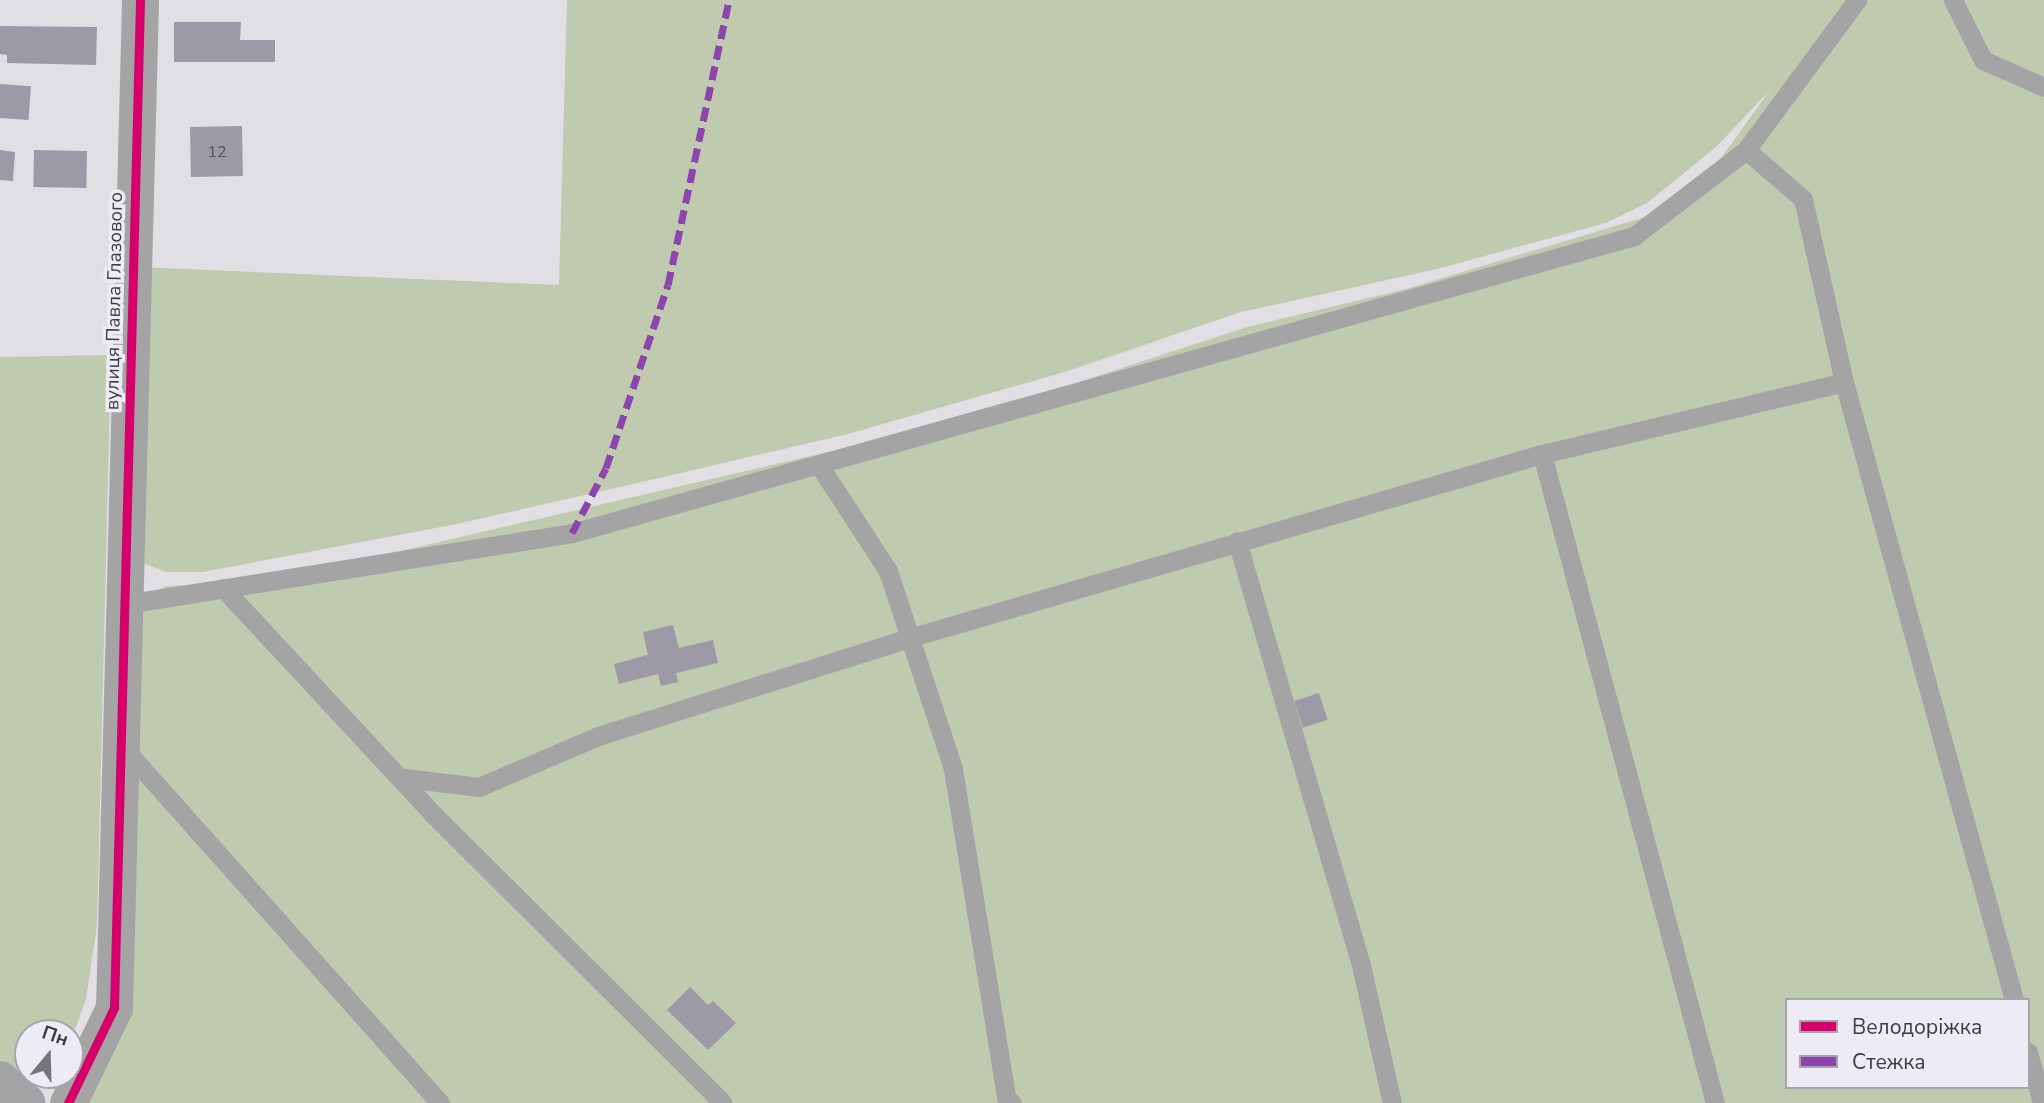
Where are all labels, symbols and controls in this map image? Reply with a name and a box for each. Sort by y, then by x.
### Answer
house number: 12 [207,142,227,162]
street label: вулиця Павла Глазового [102,192,128,410]
legend [1785,998,2030,1089]
text: Велодоріжка [1852,1013,1982,1041]
north arrow [14,1019,84,1089]
text: Пн [39,1019,72,1053]
text: Стежка [1852,1048,1926,1076]

